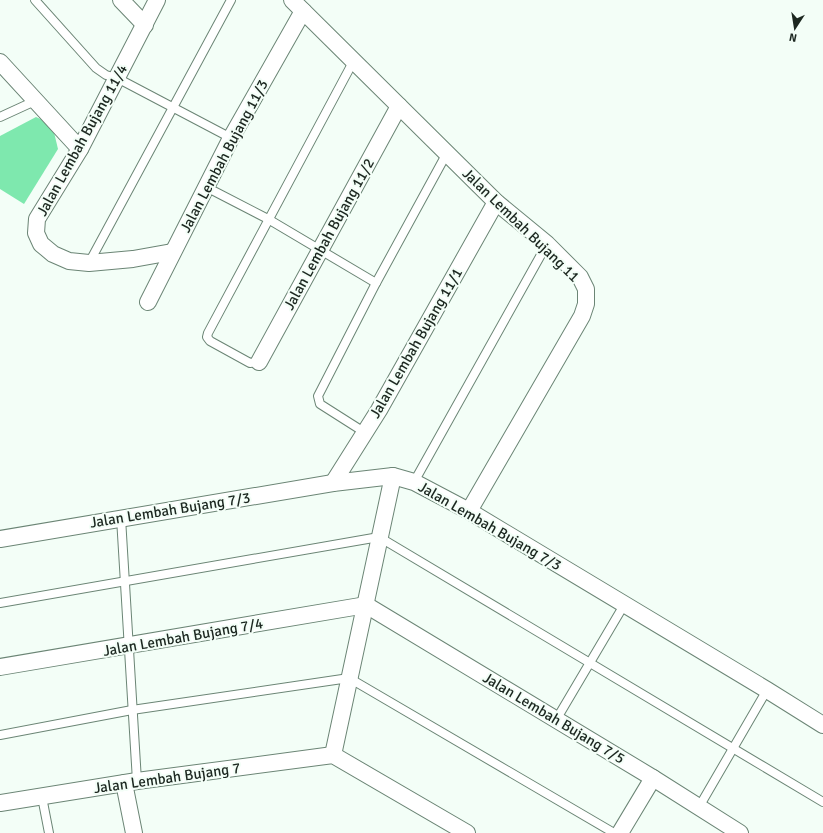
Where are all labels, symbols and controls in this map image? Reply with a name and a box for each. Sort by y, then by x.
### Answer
north arrow [775,8,815,48]
text: N [788,30,798,44]
street label: Jalan Lembah Bujang 11/4 [33,61,131,219]
street label: Jalan Lembah Bujang 11/3 [176,77,272,235]
street label: Jalan Lembah Bujang 11/2 [280,155,378,313]
street label: Jalan Lembah Bujang 11 [459,164,583,286]
street label: Jalan Lembah Bujang 11/1 [366,265,466,421]
street label: Jalan Lembah Bujang 7/3 [415,478,565,574]
street label: Jalan Lembah Bujang 7/3 [88,488,252,532]
street label: Jalan Lembah Bujang 7/4 [102,614,264,660]
street label: Jalan Lembah Bujang 7/5 [480,668,628,768]
street label: Jalan Lembah Bujang 7 [93,759,241,797]

